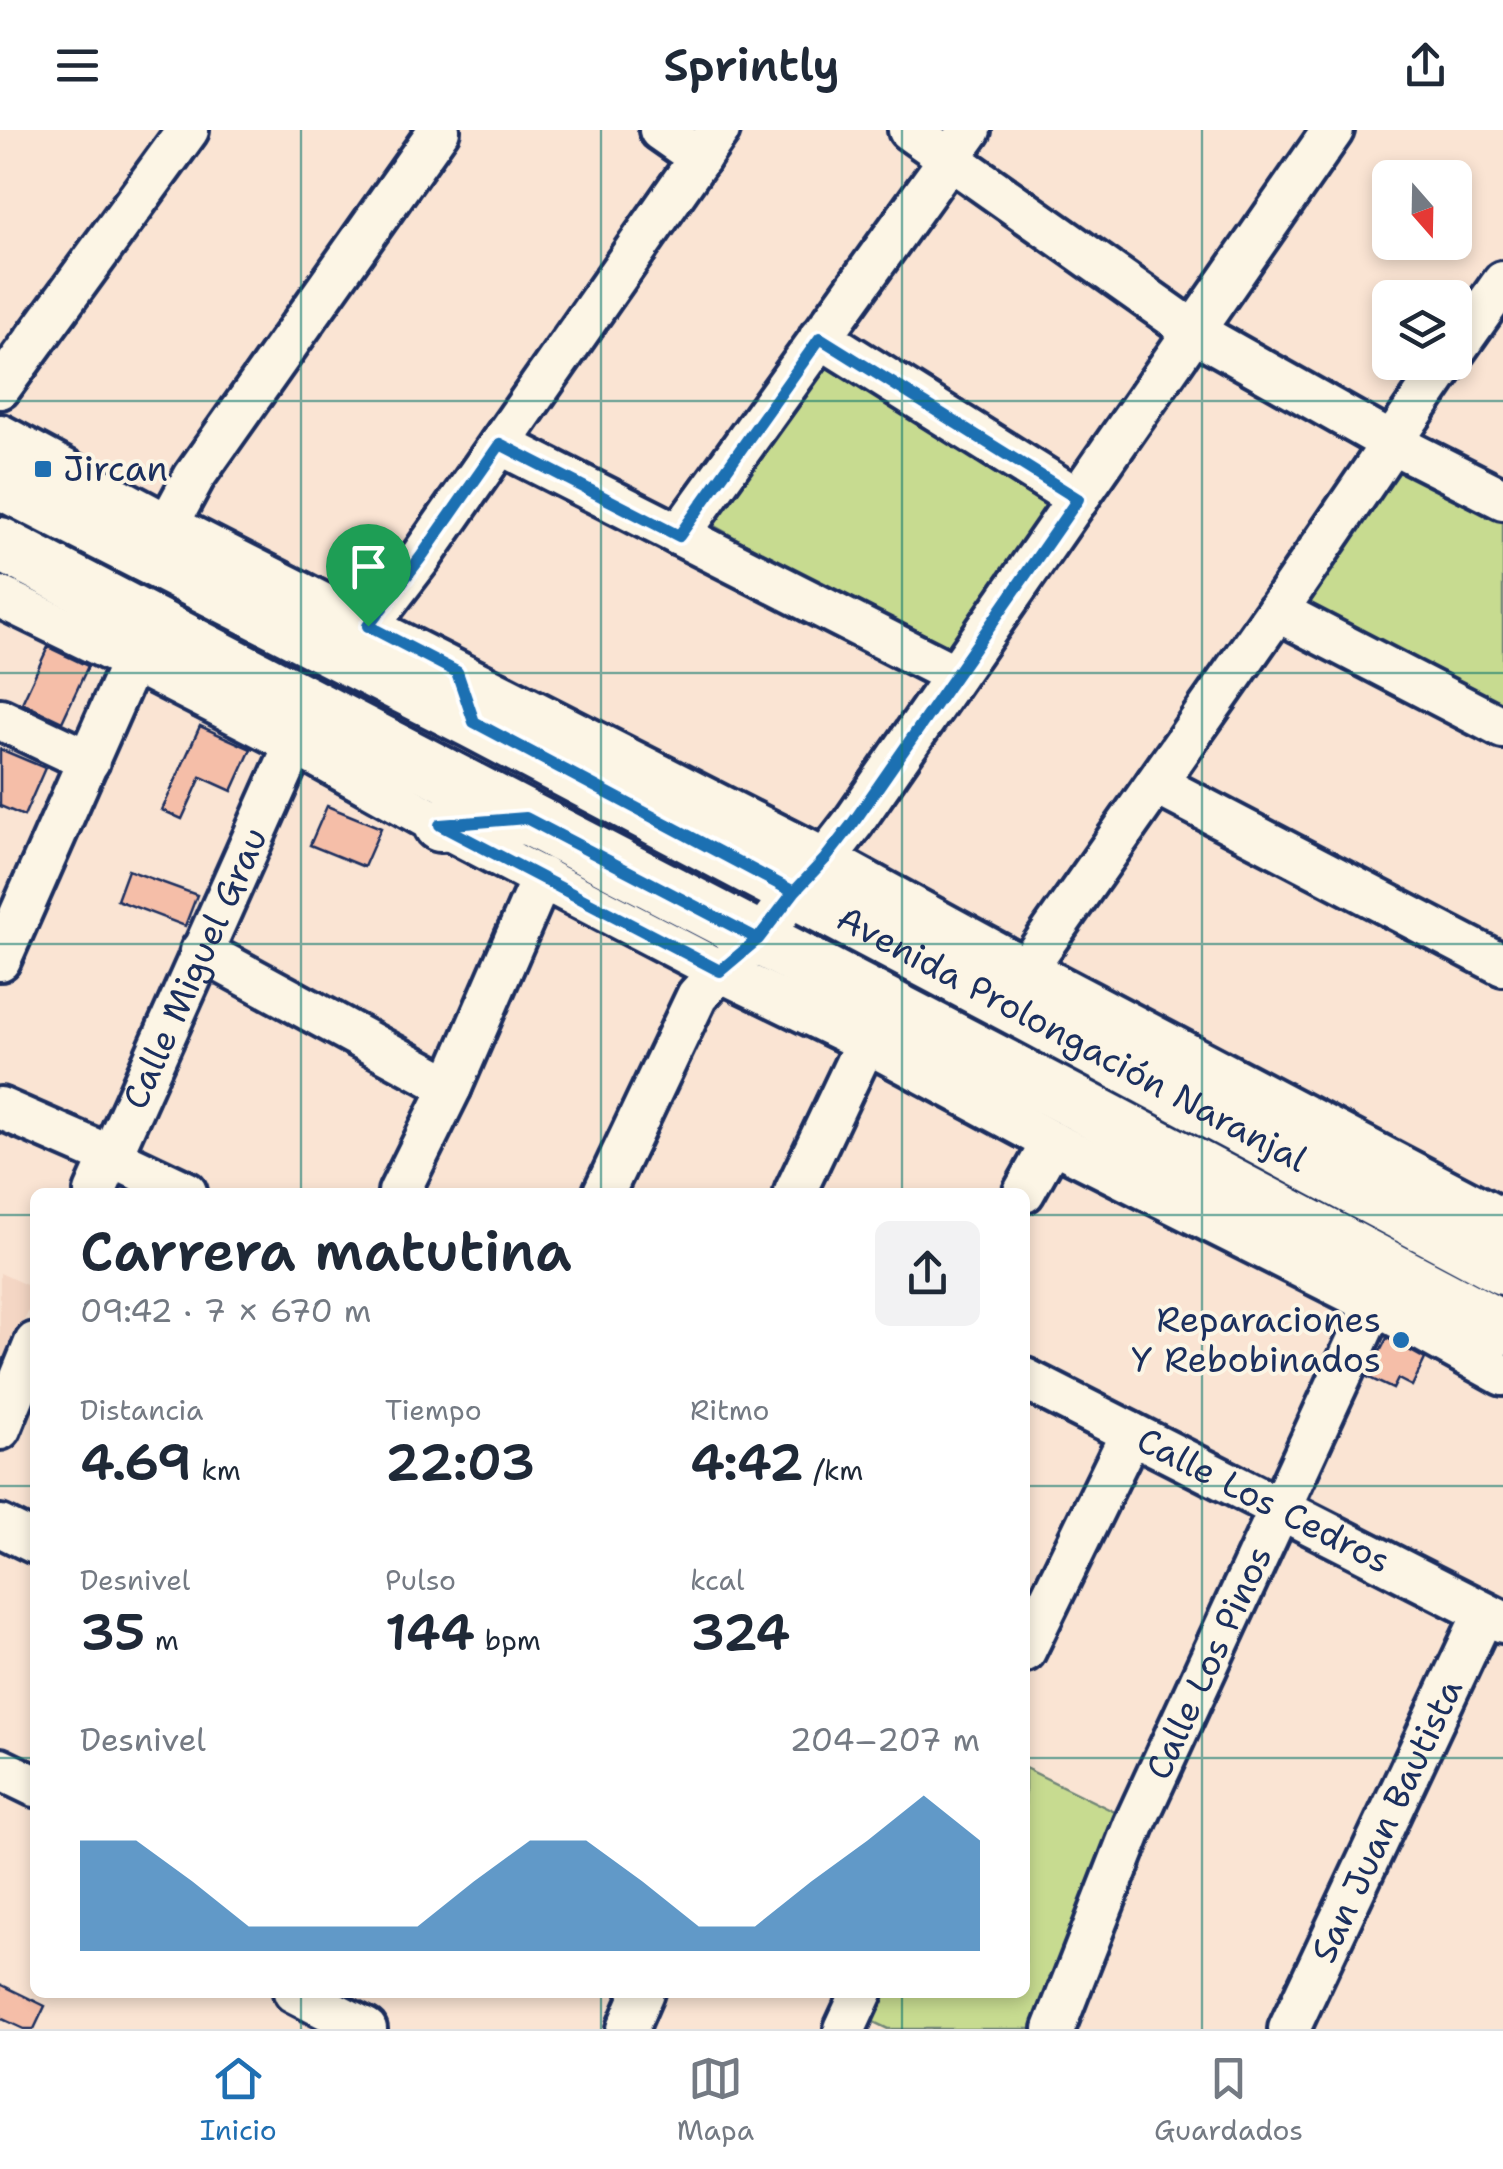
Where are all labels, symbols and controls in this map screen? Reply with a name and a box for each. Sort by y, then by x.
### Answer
text: Sprintly [663,35,840,95]
icon: menu [50,38,105,93]
icon: share [1398,38,1453,93]
north arrow [1372,160,1472,260]
map controls [1372,160,1472,380]
button: layers [1372,280,1472,380]
place label: Jircan [63,445,168,492]
marker: Jircan [32,458,54,480]
pin [326,524,411,627]
icon: arrive [341,539,396,594]
street label: Calle Miguel Grau [111,820,278,1116]
street label: Avenida Prolongación Naranjal [829,894,1316,1183]
text: Carrera matutina [80,1214,572,1288]
button: share [875,1221,980,1326]
text: 09:42 · 7 × 670 m [80,1289,371,1332]
place label: Reparaciones Y Rebobinados [1131,1296,1381,1383]
marker: Reparaciones Y Rebobinados [1390,1329,1412,1351]
text: Distancia [80,1391,203,1429]
text: Tiempo [385,1391,482,1429]
text: Ritmo [690,1391,770,1429]
street label: Calle Los Cedros [1129,1416,1399,1584]
text: 4.69 [80,1429,192,1496]
text: 22:03 [385,1429,535,1496]
text: 4:42 [690,1429,804,1496]
text: km [192,1451,241,1489]
text: /km [804,1451,863,1489]
street label: Calle Los Pinos [1134,1538,1283,1787]
text: Desnivel [80,1561,190,1599]
text: Pulso [385,1561,456,1599]
text: kcal [690,1561,744,1599]
text: 35 [80,1599,145,1666]
text: 144 [385,1599,475,1666]
text: 324 [690,1599,790,1666]
text: m [145,1621,179,1659]
text: bpm [475,1621,541,1659]
street label: San Juan Bautista [1299,1671,1473,1970]
text: Desnivel [80,1718,206,1761]
text: 204–207 m [789,1718,980,1761]
tab: Inicio [200,2051,277,2149]
tab: Mapa [677,2051,754,2149]
tab: Guardados [1154,2051,1303,2149]

